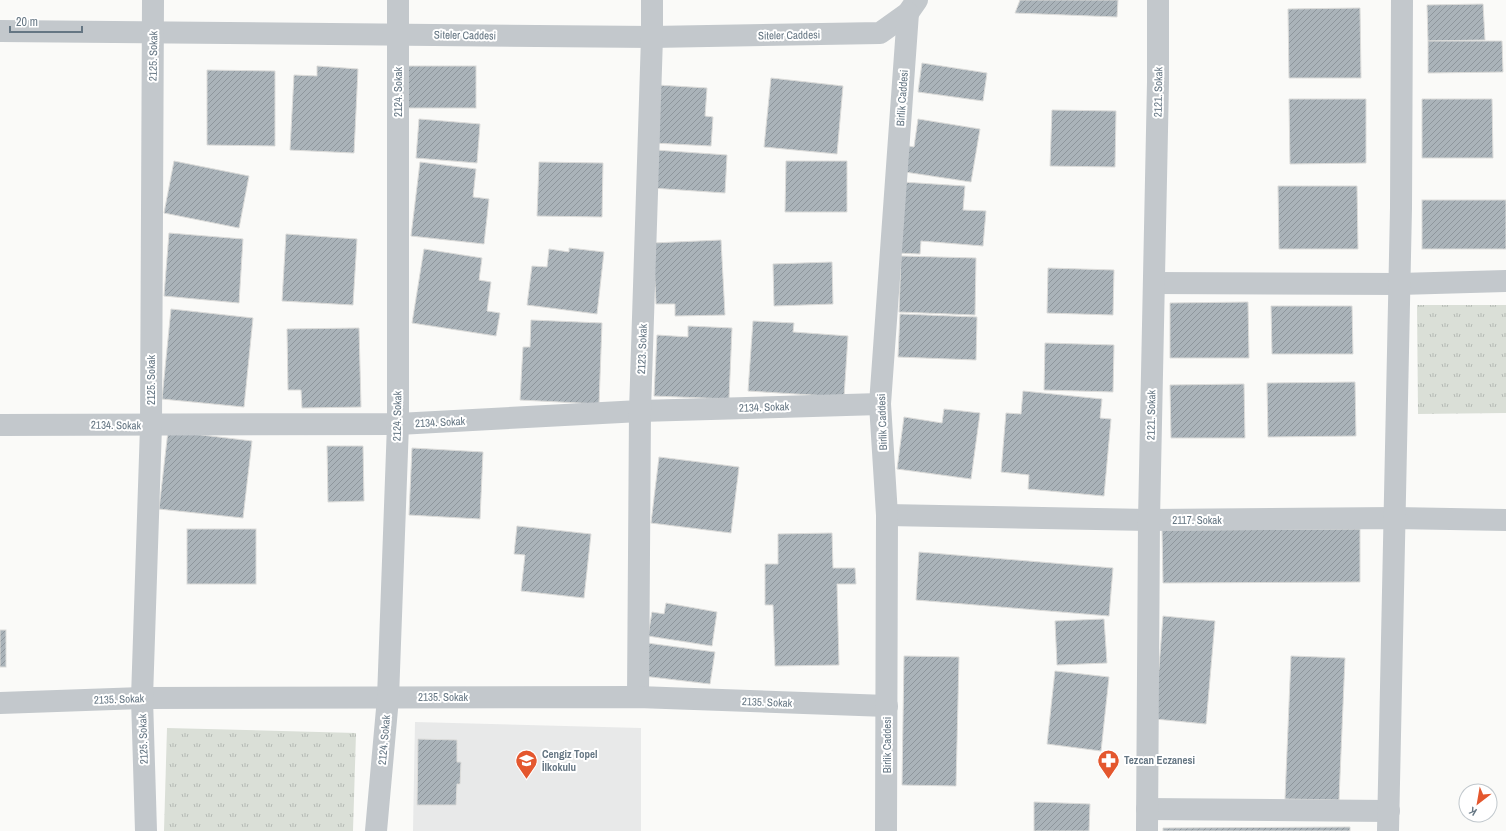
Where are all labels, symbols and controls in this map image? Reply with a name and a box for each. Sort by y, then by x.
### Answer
scale bar [10,8,82,34]
text: 20 m [16,14,38,30]
street label: Siteler Caddesi [434,27,496,43]
street label: Siteler Caddesi [758,27,820,43]
street label: 2125. Sokak [146,30,160,81]
street label: 2124. Sokak [391,66,405,117]
street label: 2121. Sokak [1151,66,1165,117]
street label: Birlik Caddesi [893,69,911,127]
street label: 2123. Sokak [634,323,650,374]
street label: 2125. Sokak [144,354,158,405]
street label: 2121. Sokak [1144,389,1158,440]
street label: 2124. Sokak [390,390,404,441]
street label: Birlik Caddesi [874,393,890,451]
street label: 2134. Sokak [739,399,790,415]
street label: 2134. Sokak [415,414,466,430]
street label: 2134. Sokak [91,418,142,432]
street label: 2117. Sokak [1172,513,1222,527]
street label: 2135. Sokak [418,690,469,704]
street label: 2135. Sokak [94,691,145,707]
street label: 2135. Sokak [742,694,793,710]
street label: 2125. Sokak [135,713,151,764]
street label: 2124. Sokak [375,714,393,766]
street label: Birlik Caddesi [880,717,894,773]
school or university icon: Cengiz Topel İlkokulu [514,747,540,780]
place label: Cengiz Topel İlkokulu [542,747,597,774]
pharmacy icon: Tezcan Eczanesi [1095,747,1121,780]
place label: Tezcan Eczanesi [1124,753,1195,767]
north arrow [1458,783,1498,823]
text: K [1466,804,1479,819]

